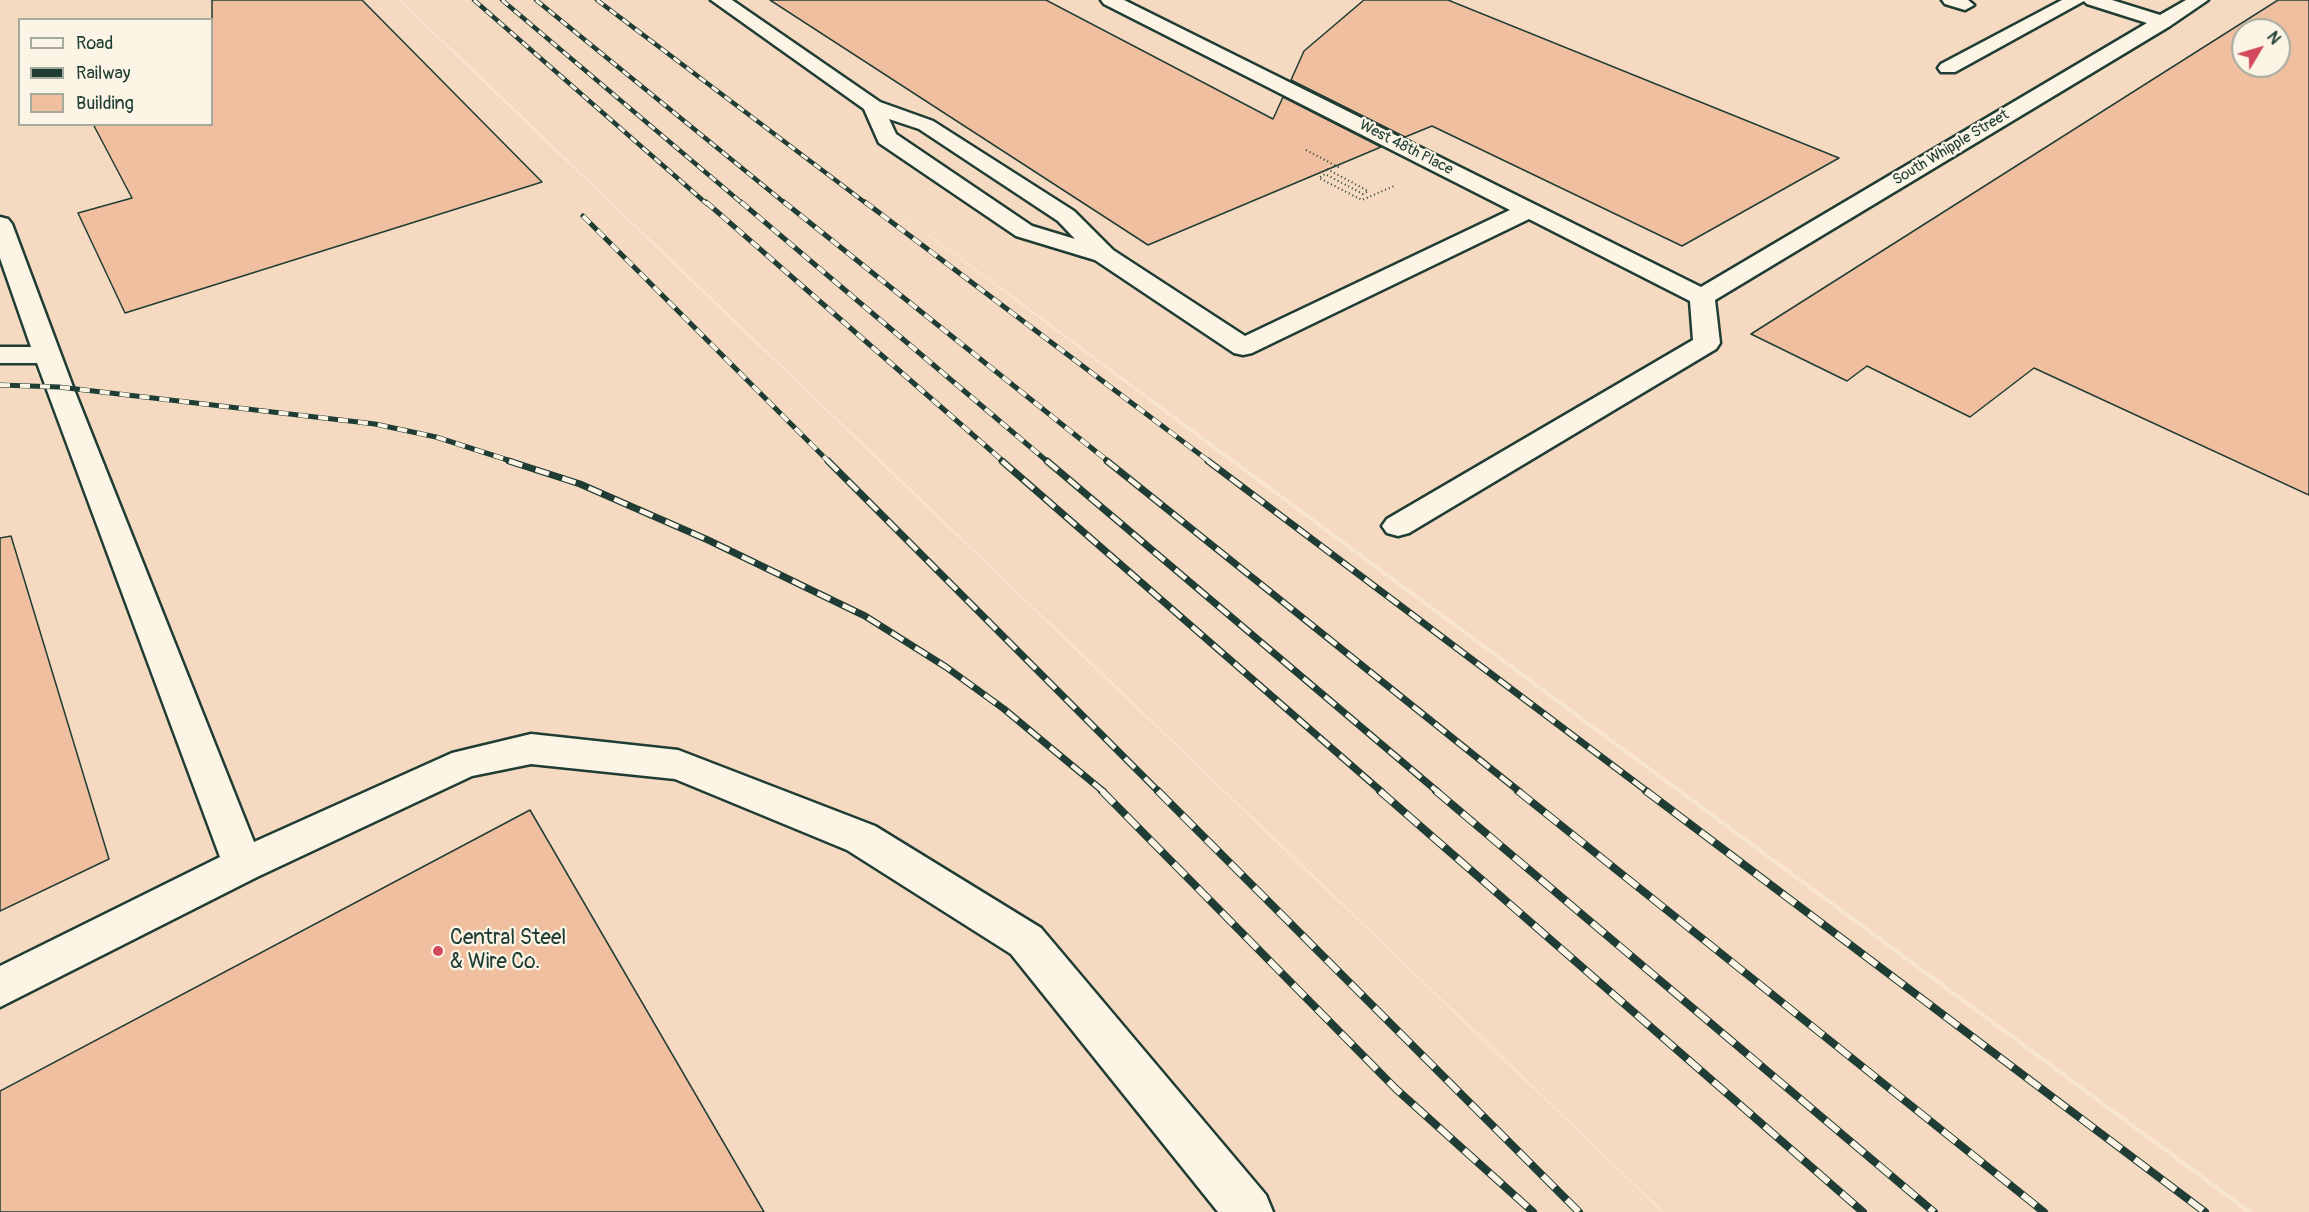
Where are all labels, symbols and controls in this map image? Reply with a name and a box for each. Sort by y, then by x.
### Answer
legend [18,18,213,126]
north arrow [2231,18,2291,78]
text: N [2262,28,2285,49]
text: Road [76,32,113,55]
text: Railway [76,62,131,85]
text: Building [76,92,134,115]
street label: South Whipple Street [1890,106,2012,190]
street label: West 48th Place [1356,117,1456,179]
place label: Central Steel & Wire Co. [450,926,566,976]
marker: Central Steel & Wire Co. [431,944,445,958]

